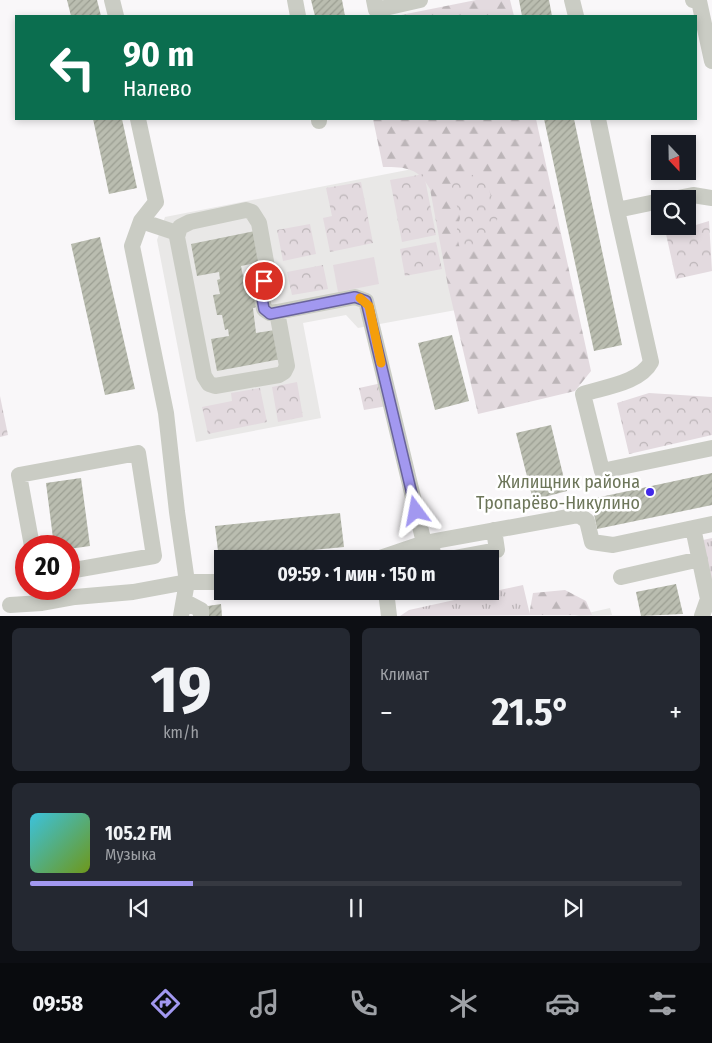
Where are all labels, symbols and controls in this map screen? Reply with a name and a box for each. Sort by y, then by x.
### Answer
text: 90 m [123,33,194,75]
icon: left [40,35,105,100]
text: Налево [123,75,192,102]
north arrow [651,135,696,180]
map controls [651,135,696,235]
button: search [651,190,696,235]
pin [243,260,285,302]
icon: arrive [250,267,278,295]
place label: Жилищник района Тропарёво-Никулино [476,471,640,514]
position arrow [389,484,441,536]
marker: Жилищник района Тропарёво-Никулино [644,486,656,498]
speed limit sign: 20 [15,535,80,600]
text: 09:59 · 1 мин · 150 m [277,563,436,586]
text: 19 [150,651,212,729]
text: Климат [380,665,429,684]
text: 21.5° [492,689,570,735]
text: − [380,696,393,729]
text: + [669,696,682,729]
text: km/h [163,723,199,742]
text: 105.2 FM [105,822,171,845]
text: Музыка [105,845,156,864]
icon: previous [125,894,153,922]
icon: pause [342,894,370,922]
icon: next [559,894,587,922]
icon: directions [148,986,183,1021]
icon: music [247,986,282,1021]
icon: phone [346,986,381,1021]
icon: climate [446,986,481,1021]
icon: car [545,986,580,1021]
icon: filters [645,986,680,1021]
text: 09:58 [32,990,83,1017]

